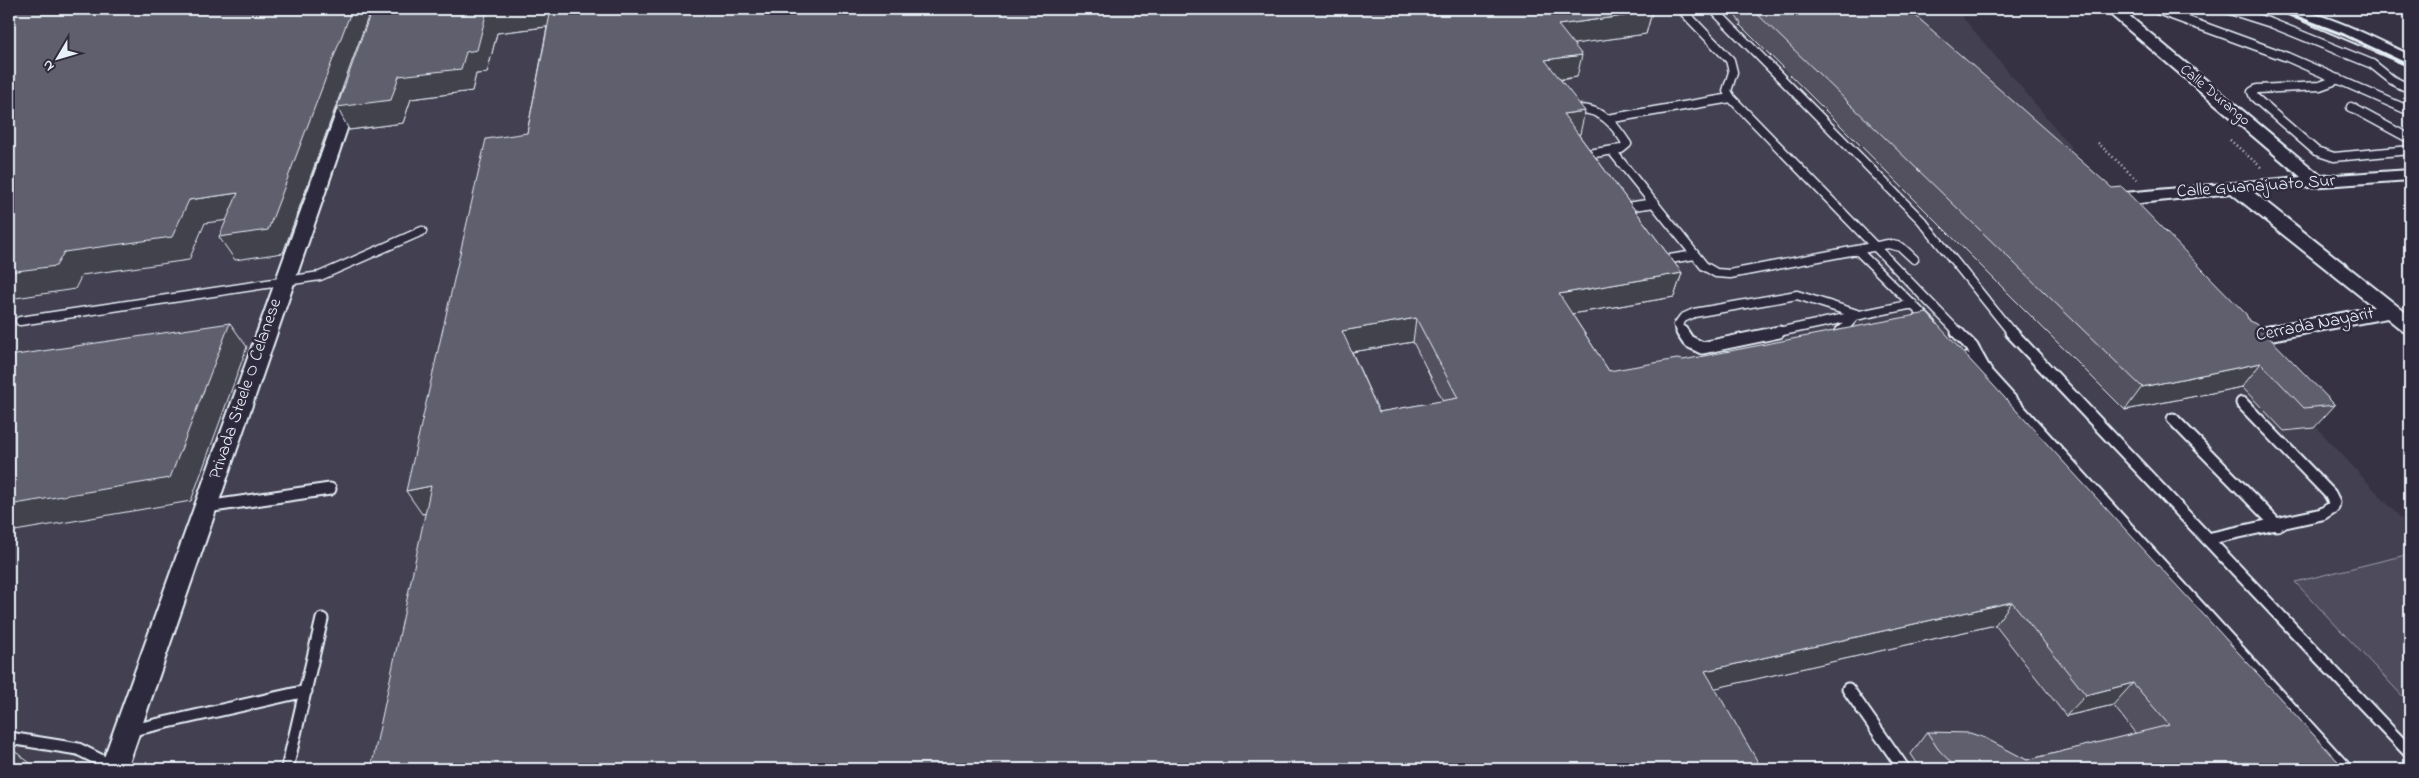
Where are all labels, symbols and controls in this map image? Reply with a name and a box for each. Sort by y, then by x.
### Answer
north arrow [32,32,82,82]
text: N [38,55,60,75]
street label: Calle Durango [2174,59,2255,132]
street label: Calle Guanajuato Sur [2176,168,2337,206]
street label: Privada Steele O Celanese [203,294,289,483]
street label: Cerrada Nayarit [2254,301,2376,349]

